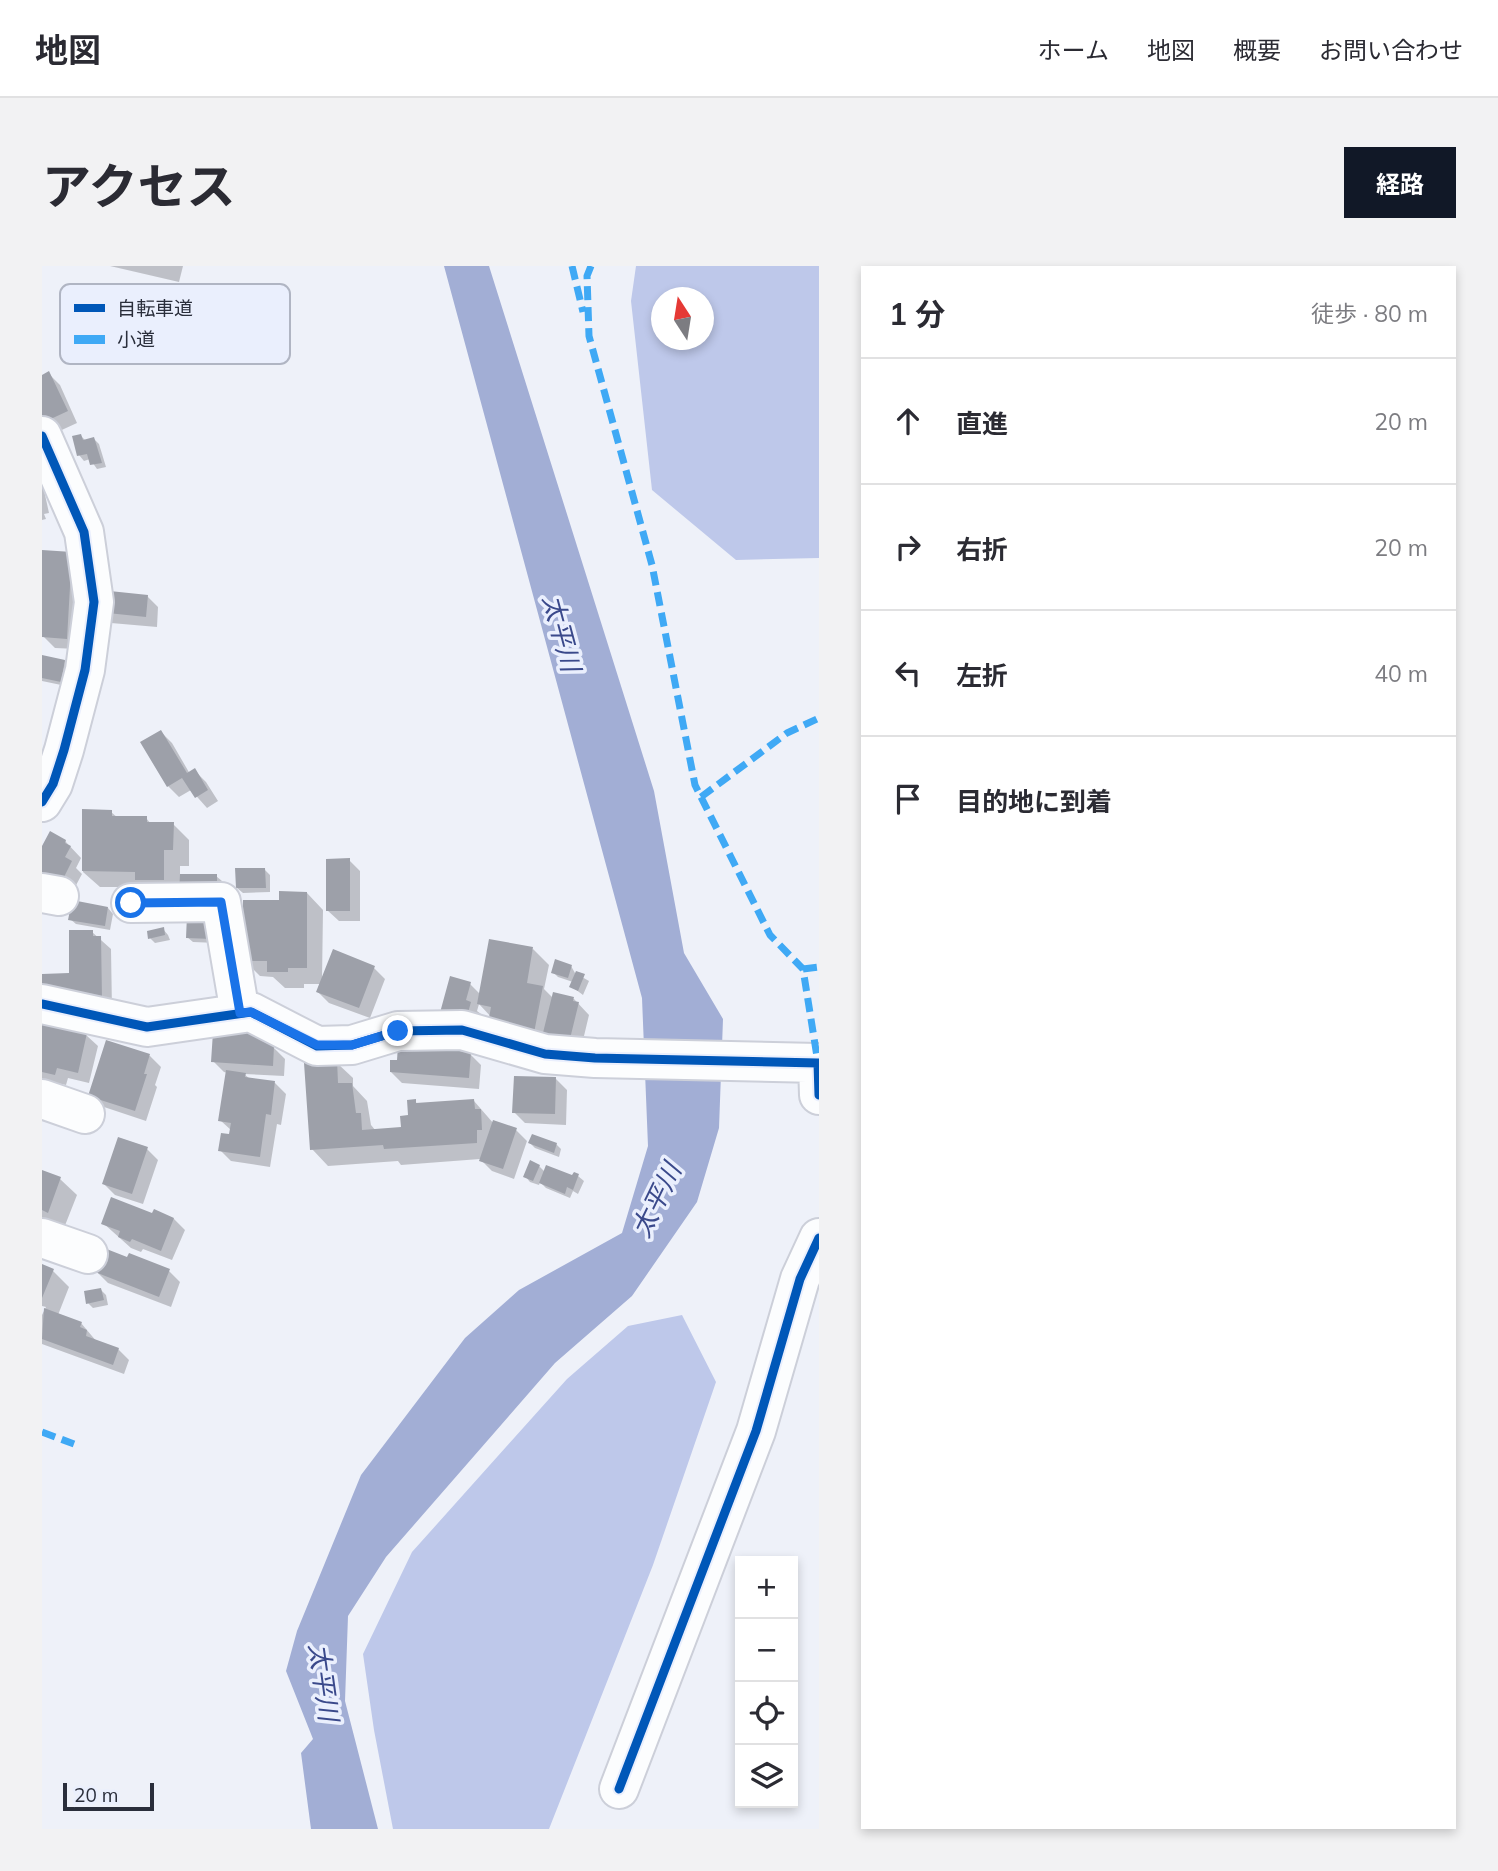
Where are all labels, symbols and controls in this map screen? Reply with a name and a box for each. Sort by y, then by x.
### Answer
text: 地図 [35,29,101,70]
text: ホーム [1038,35,1109,65]
text: 地図 [1147,35,1195,65]
text: 概要 [1233,35,1281,65]
text: お問い合わせ [1319,35,1463,65]
button: 経路 [1344,147,1456,218]
text: アクセス [42,155,236,216]
legend [60,284,290,364]
north arrow [651,287,714,350]
text: 1 分 [889,295,945,333]
text: 自転車道 [117,296,193,320]
text: 徒歩 · 80 m [1311,299,1428,328]
text: 小道 [117,327,155,351]
icon: ahead [889,402,927,440]
text: 直進 [956,407,1008,440]
text: 20 m [1374,407,1428,436]
icon: right [889,528,927,566]
text: 右折 [956,533,1008,566]
text: 20 m [1374,533,1428,562]
water label: 太平川 [536,591,589,678]
icon: left [889,654,927,692]
text: 左折 [956,659,1008,692]
text: 40 m [1374,659,1428,688]
icon: arrive [889,780,927,818]
text: 目的地に到着 [956,785,1112,818]
route start [115,887,146,918]
route end [382,1015,413,1046]
water label: 太平川 [624,1155,689,1242]
map controls [735,1556,798,1808]
button: + [735,1556,798,1619]
button: − [735,1619,798,1682]
water label: 太平川 [302,1641,346,1726]
button: locate [735,1682,798,1745]
button: layers [735,1745,798,1808]
scale bar [63,1780,154,1812]
text: 20 m [74,1783,118,1807]

